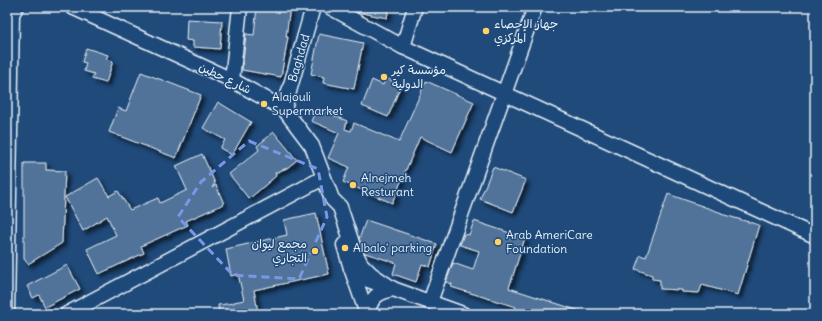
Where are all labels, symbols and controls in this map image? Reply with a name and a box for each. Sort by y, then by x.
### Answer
place label: جهاز الإحصاء المركزي [494,16,558,47]
marker: جهاز الإحصاء المركزي [481,26,491,36]
street label: Baghdad [285,32,313,84]
street label: شارع حطين [196,58,254,98]
place label: مؤسسة كير الدولية [391,62,446,92]
marker: مؤسسة كير الدولية [379,72,389,82]
place label: Alajouli Supermarket [272,89,343,118]
marker: Alajouli Supermarket [259,99,269,109]
place label: Alnejmeh Resturant [361,170,414,199]
marker: Alnejmeh Resturant [348,180,358,190]
place label: Arab AmeriCare Foundation [506,227,593,256]
place label: مجمع ليوان التجاري [251,236,307,267]
marker: Arab AmeriCare Foundation [493,237,503,247]
place label: Albalo' parking [353,240,432,255]
marker: Albalo' parking [340,243,350,253]
marker: مجمع ليوان التجاري [310,246,320,256]

